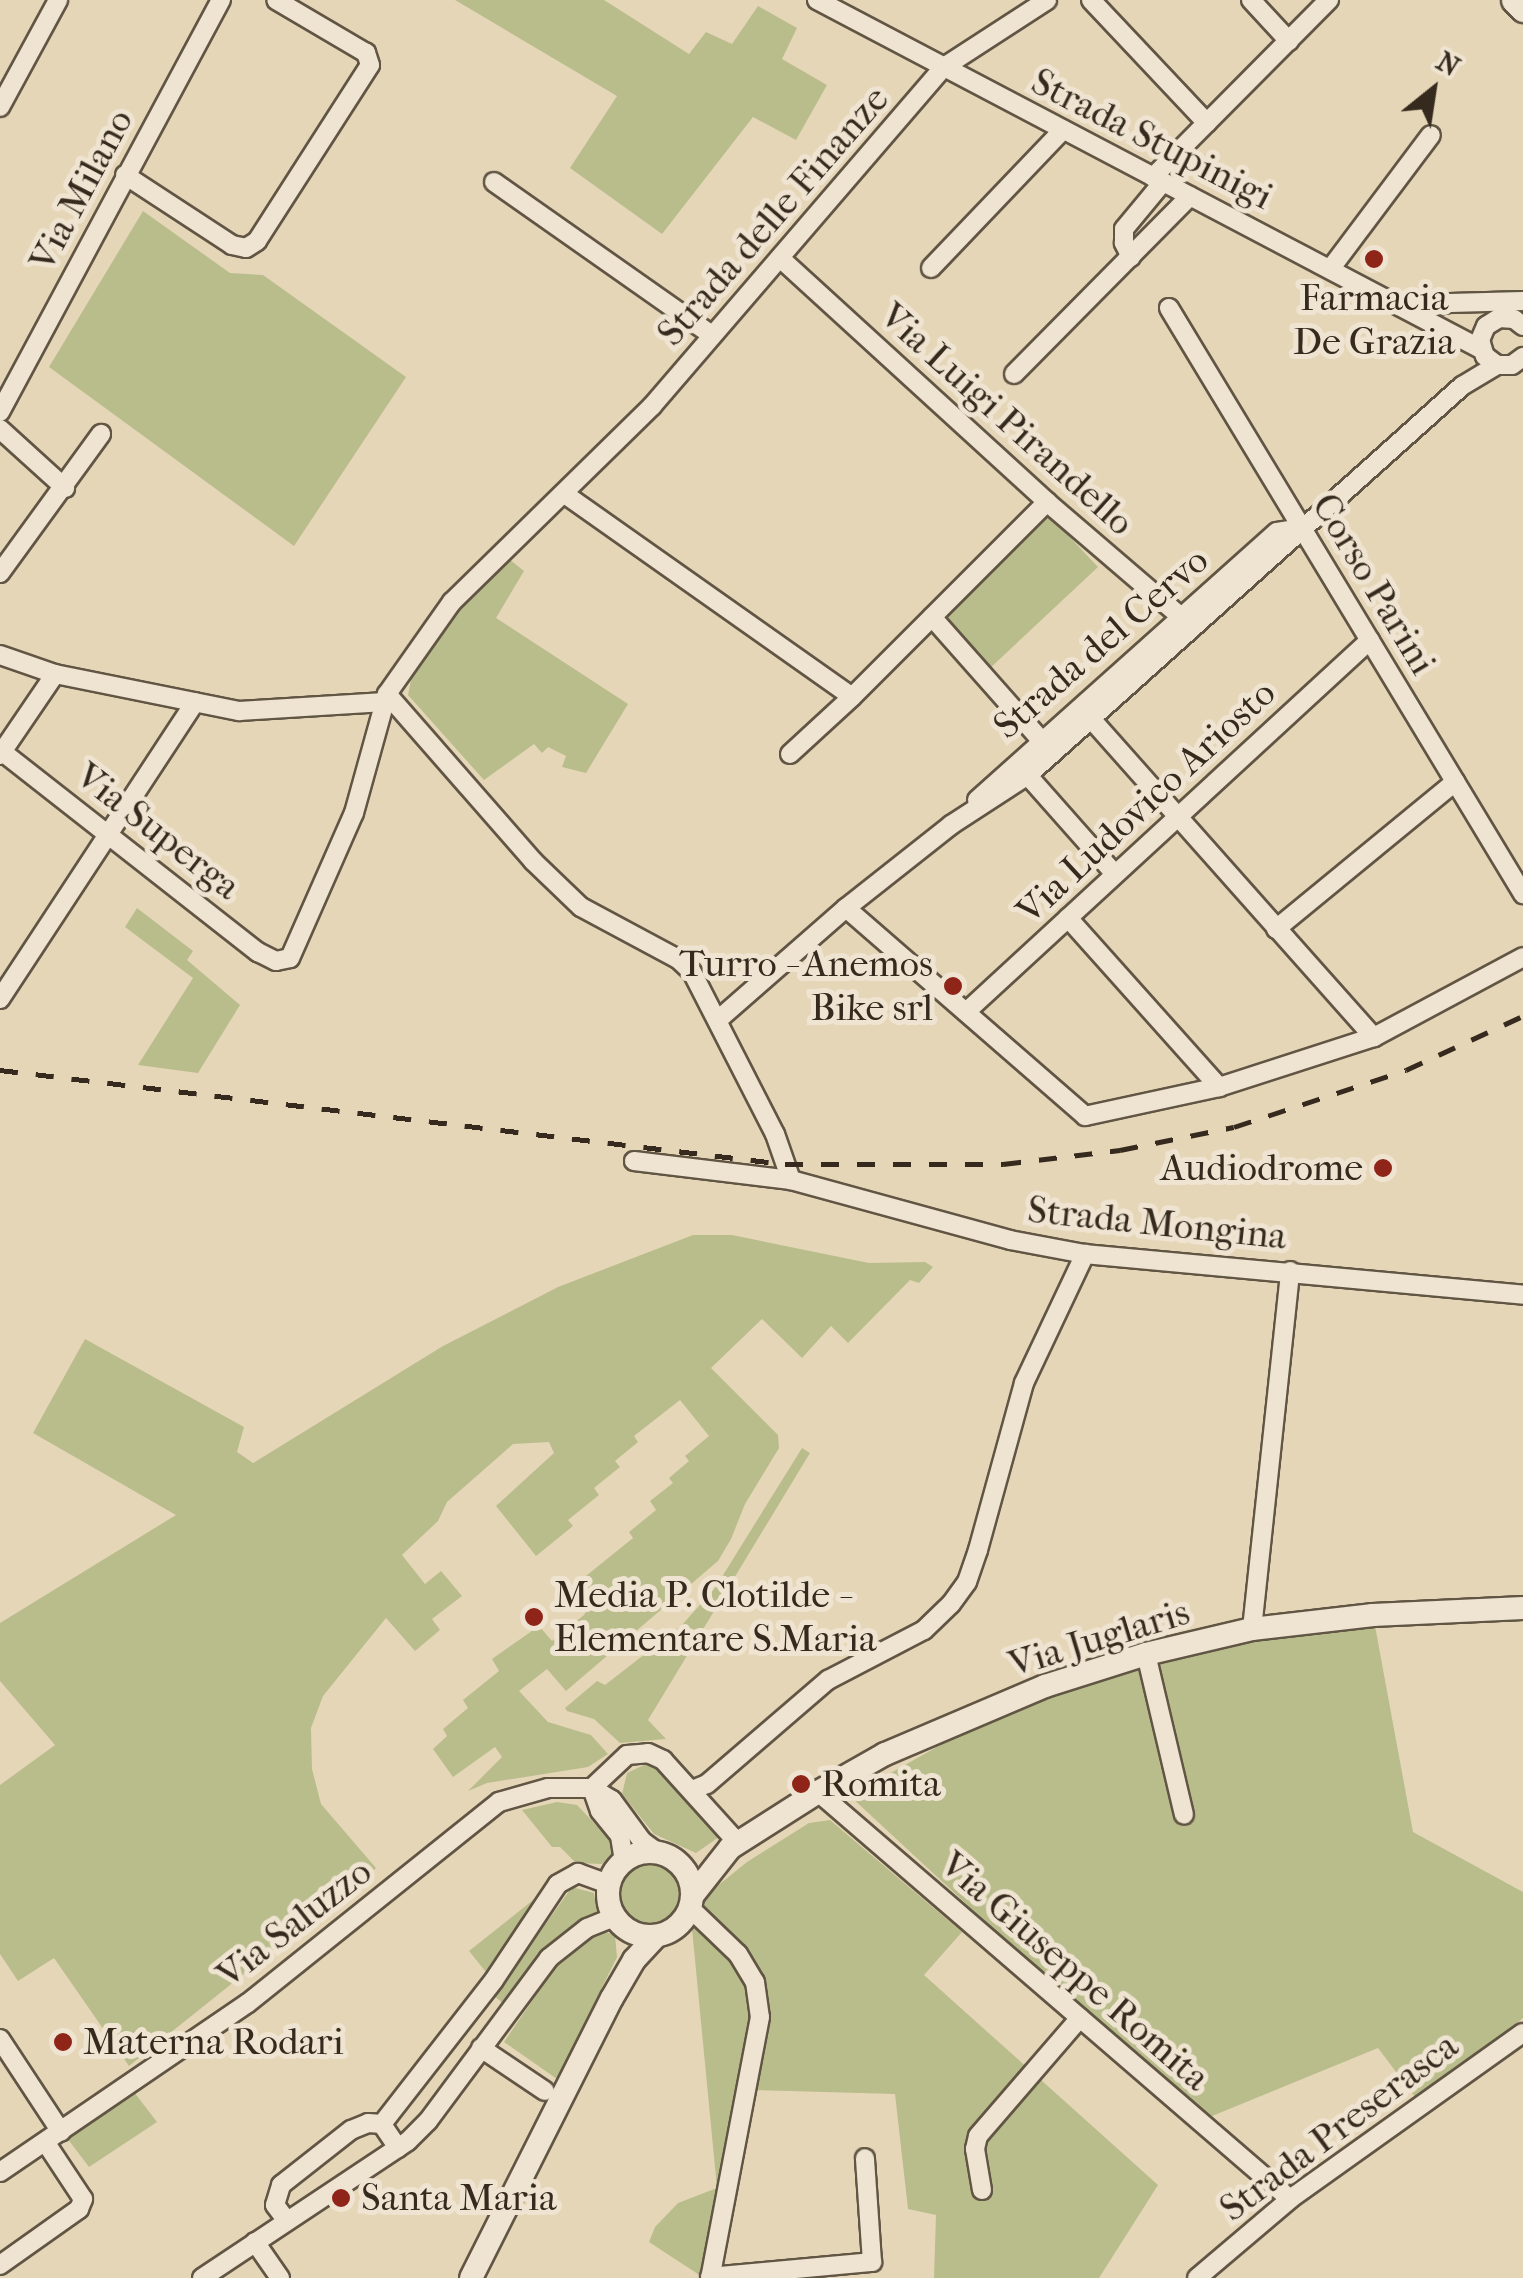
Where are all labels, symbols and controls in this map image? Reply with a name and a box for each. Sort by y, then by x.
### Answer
north arrow [1383,40,1483,140]
text: N [1431,44,1466,83]
street label: Strada Stupinigi [1024,59,1280,219]
street label: Strada delle Finanze [648,77,898,355]
street label: Via Milano [19,101,143,279]
marker: Farmacia De Grazia [1363,248,1385,270]
place label: Farmacia De Grazia [1293,275,1455,364]
street label: Via Luigi Pirandello [871,293,1143,545]
street label: Corso Parini [1302,485,1446,683]
street label: Strada del Cervo [984,537,1218,749]
street label: Via Ludovico Ariosto [1007,670,1285,934]
street label: Via Superga [67,753,249,909]
place label: Turro - Anemos Bike srl [679,941,933,1030]
marker: Turro - Anemos Bike srl [942,975,964,997]
place label: Audiodrome [1161,1145,1363,1191]
marker: Audiodrome [1372,1157,1394,1179]
street label: Strada Mongina [1025,1187,1289,1259]
place label: Media P. Clotilde - Elementare S.Maria [554,1572,876,1662]
street label: Via Juglaris [1003,1589,1195,1687]
marker: Media P. Clotilde - Elementare S.Maria [523,1606,545,1628]
place label: Romita [821,1761,941,1807]
marker: Romita [790,1773,812,1795]
street label: Via Giuseppe Romita [931,1842,1219,2100]
street label: Via Saluzzo [208,1849,380,1997]
place label: Materna Rodari [83,2019,344,2065]
street label: Strada Preserasca [1211,2023,1467,2231]
marker: Materna Rodari [52,2031,74,2053]
place label: Santa Maria [361,2175,557,2221]
marker: Santa Maria [330,2187,352,2209]

